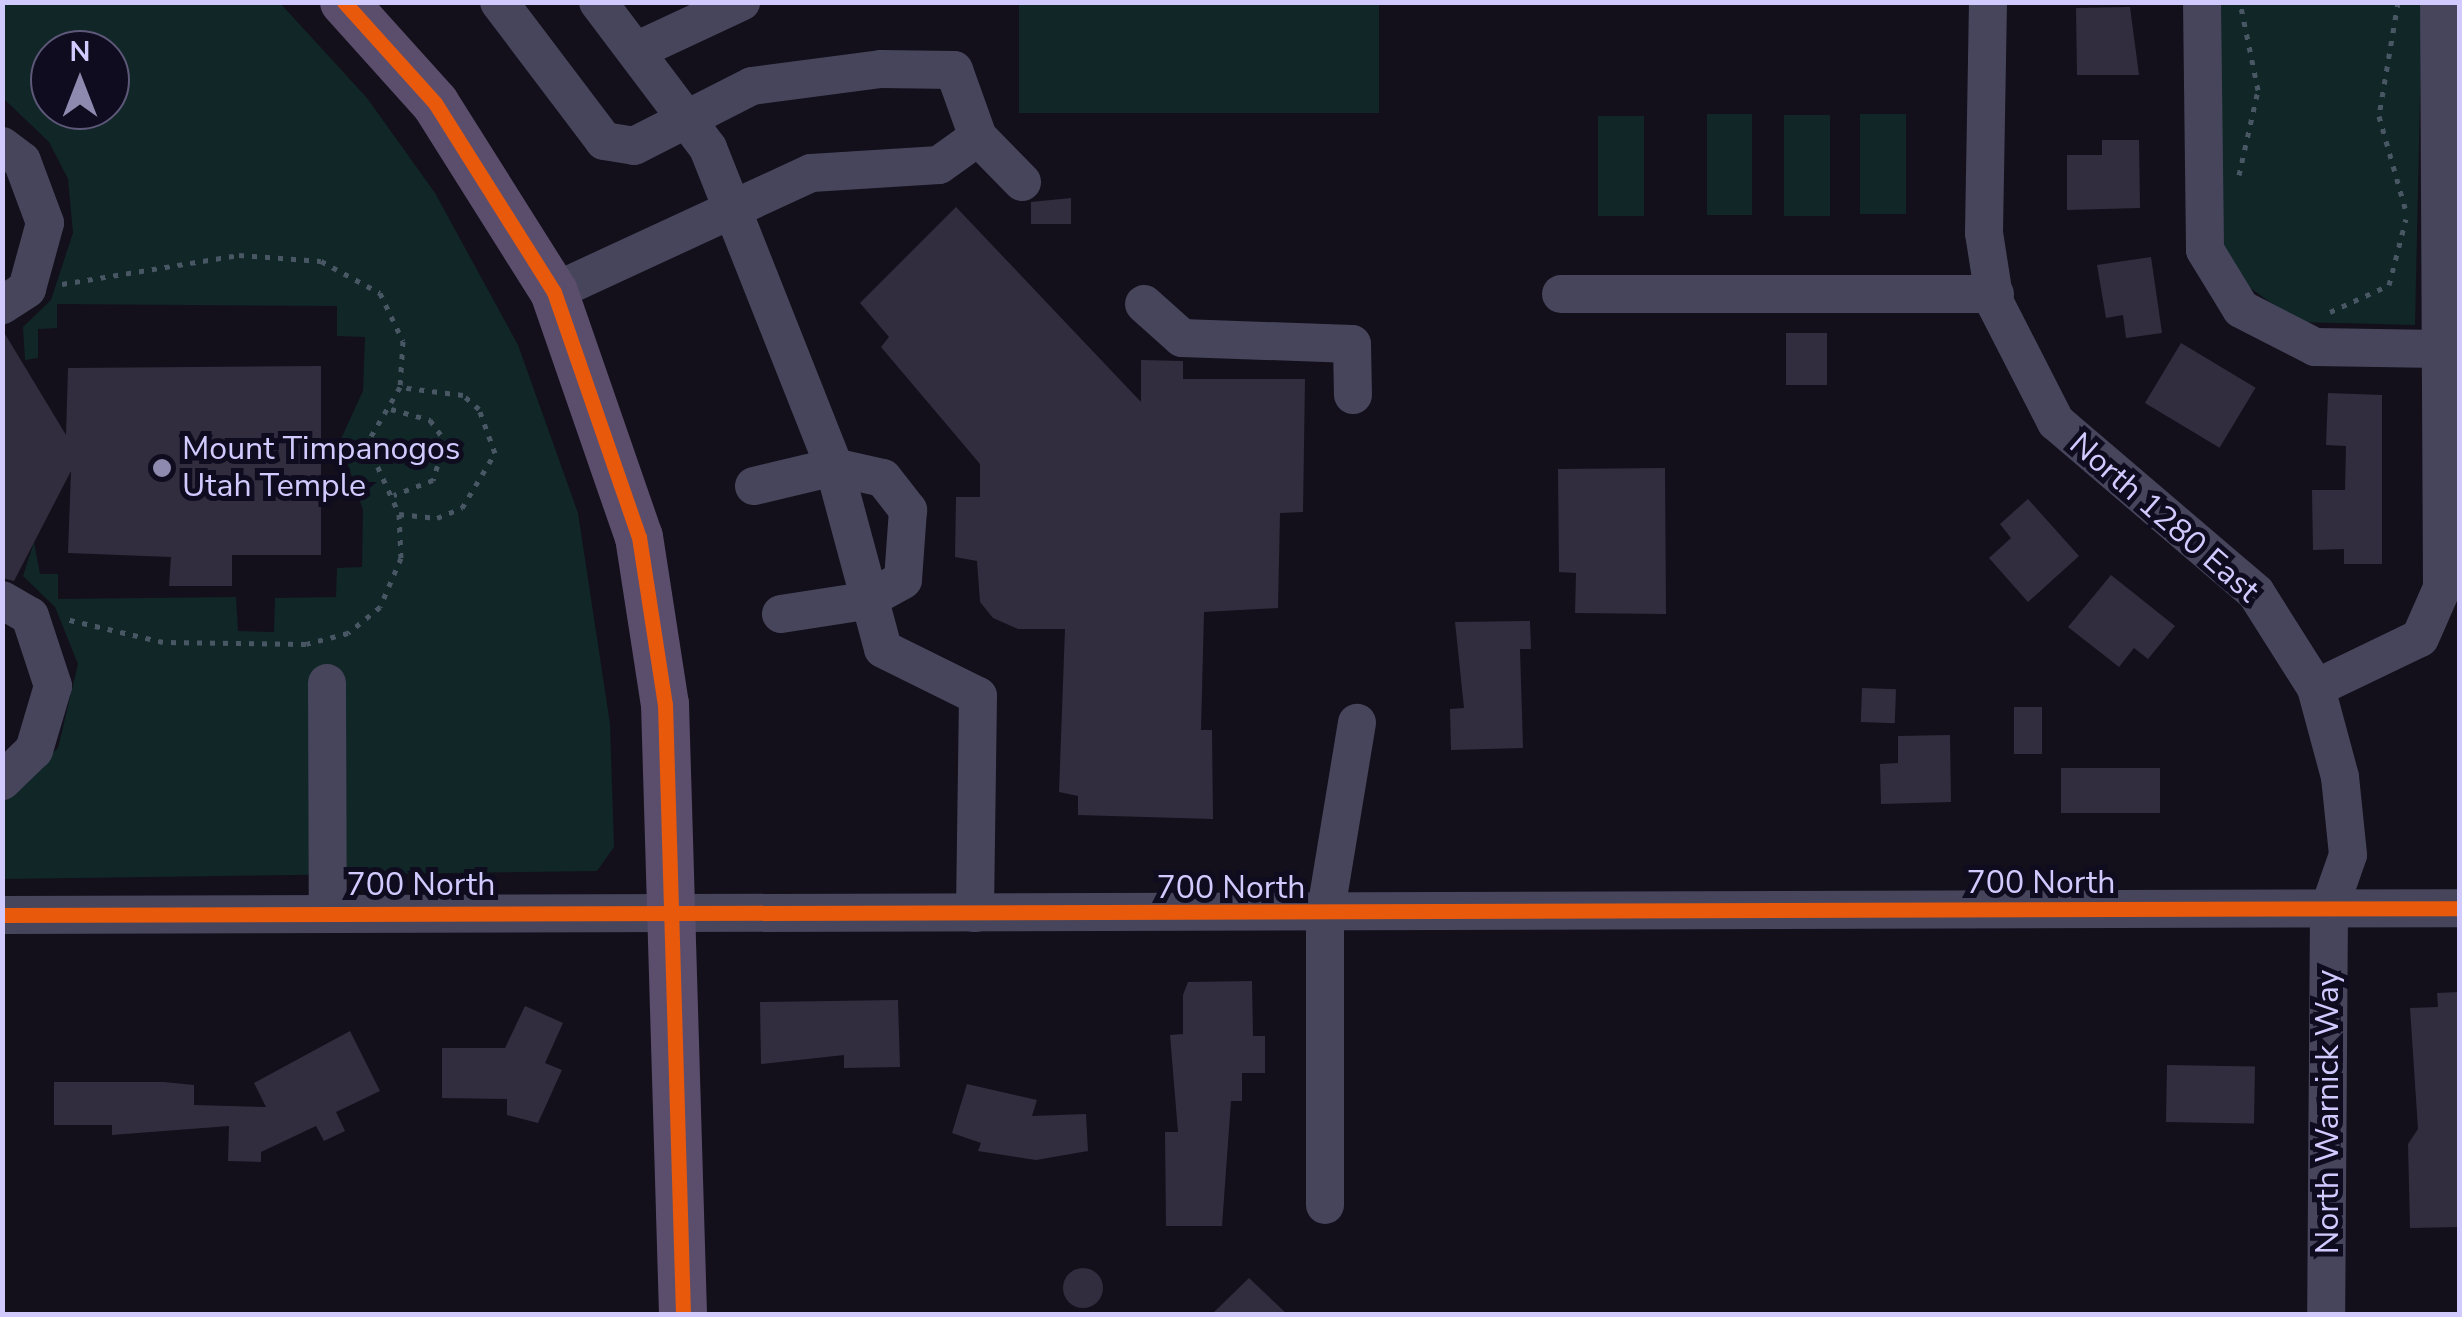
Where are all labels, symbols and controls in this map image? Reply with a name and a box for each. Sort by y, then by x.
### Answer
north arrow [30,30,130,130]
text: N [70,33,90,71]
street label: North 1280 East [2062,425,2266,611]
place label: Mount Timpanogos Utah Temple [182,431,460,506]
marker: Mount Timpanogos Utah Temple [151,457,173,479]
street label: 700 North [1967,864,2115,902]
street label: 700 North [347,866,495,904]
street label: 700 North [1157,869,1305,907]
street label: North Warnick Way [2309,970,2347,1254]

